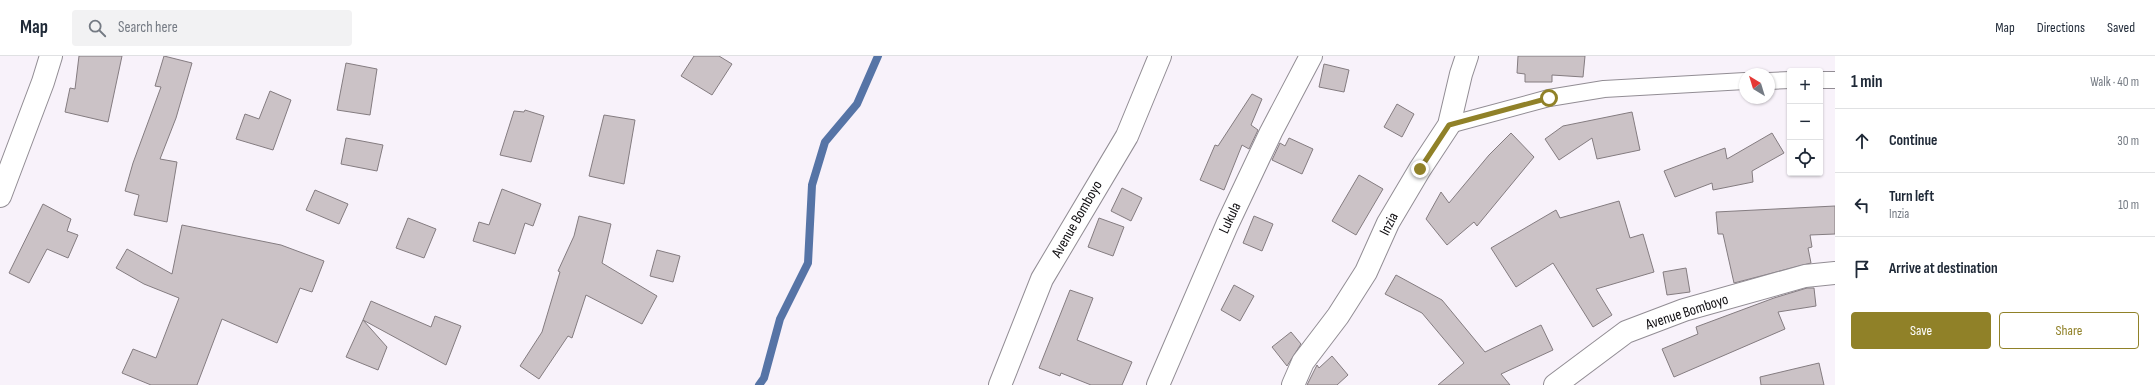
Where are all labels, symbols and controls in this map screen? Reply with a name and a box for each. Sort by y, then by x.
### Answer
search box [72,10,352,46]
text: Map [20,16,48,39]
icon: search [86,17,108,39]
text: Search here [118,18,178,37]
text: Map [1995,19,2015,36]
text: Directions [2037,19,2085,36]
text: Saved [2107,19,2135,36]
north arrow [1739,68,1775,104]
map controls [1787,68,1823,176]
button: + [1787,68,1823,104]
text: 1 min [1851,72,1883,92]
text: Walk · 40 m [2090,74,2139,90]
route start [1540,89,1558,107]
button: − [1787,104,1823,140]
icon: ahead [1851,130,1873,152]
text: Continue [1889,131,1938,150]
text: 30 m [2117,133,2139,149]
button: locate [1787,140,1823,176]
route end [1411,160,1429,178]
street label: Avenue Bomboyo [1047,177,1107,262]
text: Turn left [1889,187,1934,206]
icon: left [1851,194,1873,216]
text: 10 m [2118,197,2139,213]
street label: Lukula [1215,199,1246,237]
text: Inzia [1889,206,1909,222]
street label: Inzia [1375,209,1403,239]
icon: arrive [1851,258,1873,280]
text: Arrive at destination [1889,259,1998,278]
street label: Avenue Bomboyo [1642,290,1731,335]
button: Save [1851,312,1991,349]
button: Share [1999,312,2139,349]

